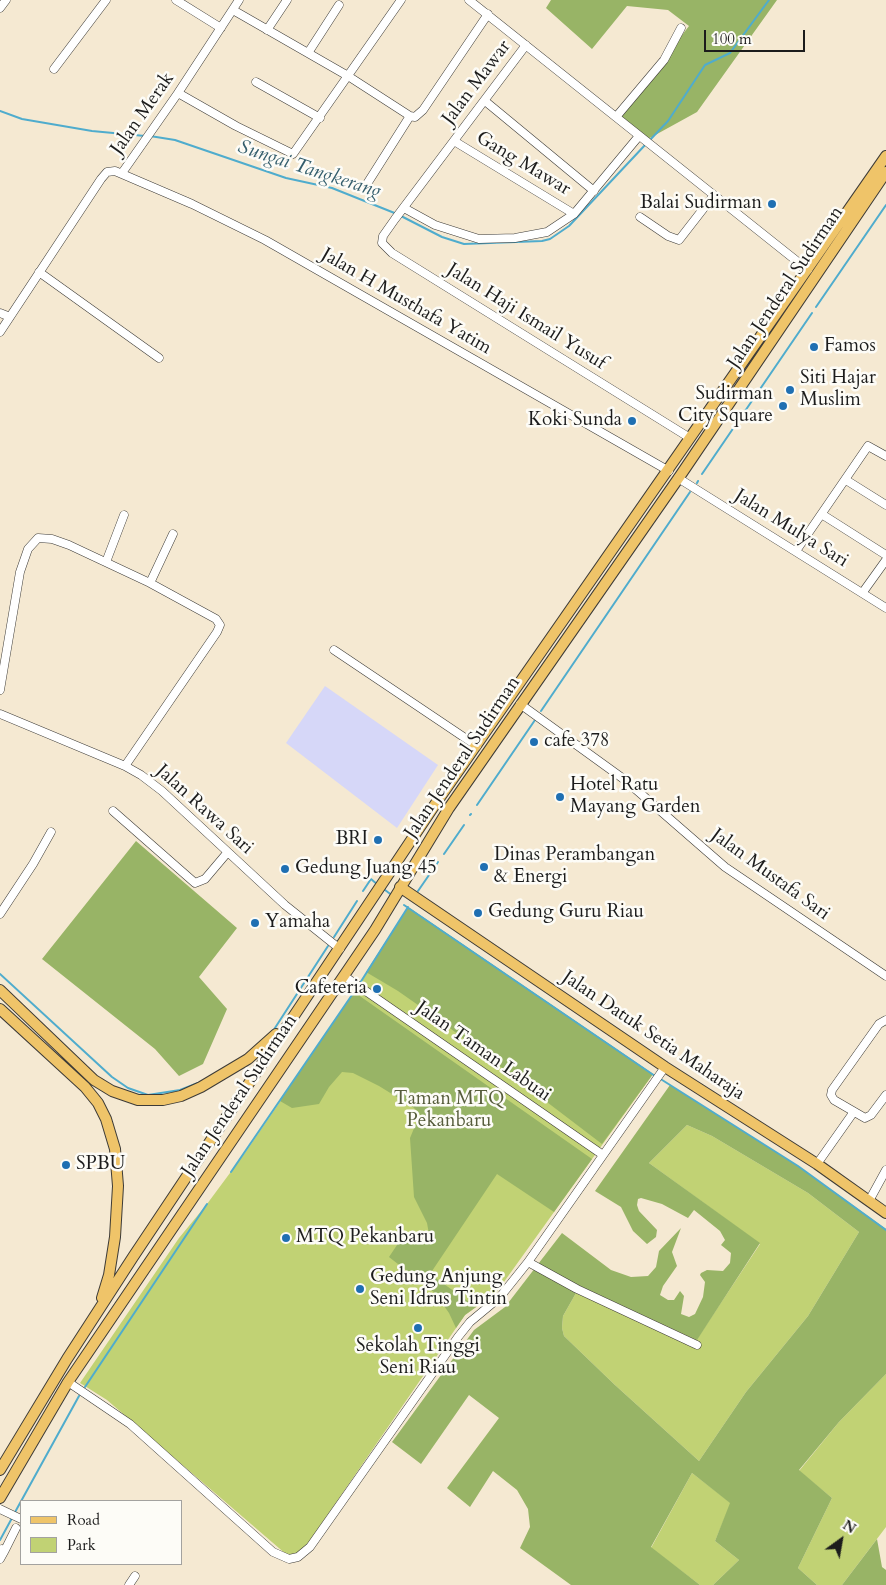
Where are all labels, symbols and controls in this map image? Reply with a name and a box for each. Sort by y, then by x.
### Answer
scale bar [706,20,807,52]
text: 100 m [712,29,752,49]
street label: Jalan Mawar [438,36,516,130]
street label: Jalan Merak [106,68,180,160]
street label: Gang Mawar [472,127,574,201]
water label: Sungai Tangkerang [234,136,384,204]
place label: Balai Sudirman [640,193,762,215]
marker: Balai Sudirman [766,198,778,210]
street label: Jalan Jenderal Sudirman [723,203,849,373]
street label: Jalan H Musthafa Yatim [317,244,495,360]
street label: Jalan Haji Ismail Yusuf [442,259,610,375]
place label: Famos [824,336,876,358]
marker: Famos [808,341,820,353]
place label: Siti Hajar Muslim [800,368,876,412]
place label: Sudirman City Square [678,384,773,428]
marker: Siti Hajar Muslim [784,384,796,396]
marker: Sudirman City Square [777,400,789,412]
place label: Koki Sunda [528,410,622,432]
marker: Koki Sunda [626,415,638,427]
street label: Jalan Mulya Sari [730,485,852,573]
street label: Jalan Jenderal Sudirman [400,673,526,843]
place label: cafe 378 [544,731,610,753]
marker: cafe 378 [528,736,540,748]
street label: Jalan Rawa Sari [150,760,258,860]
place label: Hotel Ratu Mayang Garden [570,775,701,819]
marker: Hotel Ratu Mayang Garden [554,791,566,803]
street label: Jalan Mustafa Sari [706,824,834,926]
place label: BRI [335,829,368,851]
marker: BRI [372,834,384,846]
place label: Dinas Perambangan & Energi [494,845,655,889]
place label: Gedung Juang 45 [295,858,437,880]
marker: Dinas Perambangan & Energi [478,861,490,873]
marker: Gedung Juang 45 [279,863,291,875]
place label: Gedung Guru Riau [488,902,644,924]
marker: Gedung Guru Riau [472,907,484,919]
place label: Yamaha [265,912,330,934]
marker: Yamaha [249,917,261,929]
street label: Jalan Datuk Setia Maharaja [557,966,749,1106]
place label: Cafeteria [295,978,367,1000]
marker: Cafeteria [371,983,383,995]
street label: Jalan Taman Labuai [411,997,555,1107]
street label: Jalan Jenderal Sudirman [177,1011,303,1181]
park label: Taman MTQ Pekanbaru [394,1089,504,1133]
place label: SPBU [76,1154,125,1176]
marker: SPBU [60,1159,72,1171]
place label: MTQ Pekanbaru [296,1227,434,1249]
marker: MTQ Pekanbaru [280,1232,292,1244]
place label: Gedung Anjung Seni Idrus Tintin [370,1267,507,1311]
marker: Gedung Anjung Seni Idrus Tintin [354,1283,366,1295]
marker: Sekolah Tinggi Seni Riau [412,1322,424,1334]
place label: Sekolah Tinggi Seni Riau [356,1336,480,1380]
legend [20,1500,182,1565]
text: Road [67,1510,100,1530]
north arrow [816,1515,866,1565]
text: N [839,1516,859,1538]
text: Park [67,1535,96,1555]

